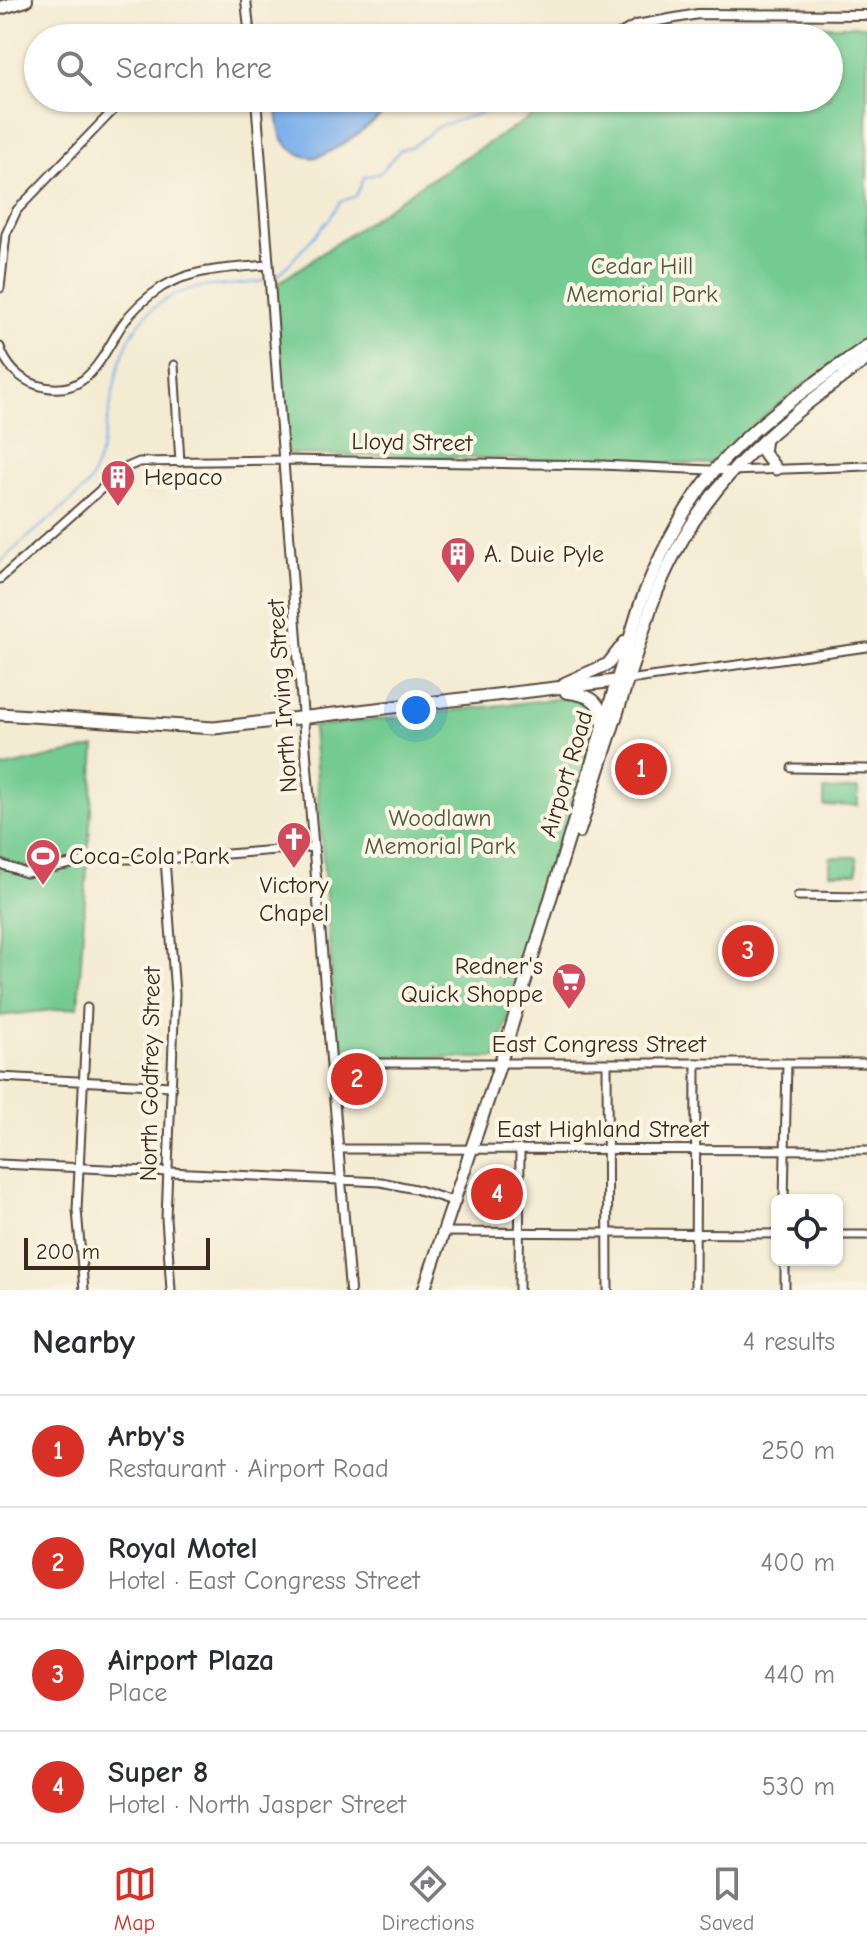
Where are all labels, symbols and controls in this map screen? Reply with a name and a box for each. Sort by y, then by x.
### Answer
search box [24,24,843,112]
icon: search [52,46,96,90]
text: Search here [116,51,272,86]
park label: Cedar Hill Memorial Park [566,252,718,308]
street label: Lloyd Street [351,427,474,457]
building icon: Hepaco [99,458,137,508]
place label: Hepaco [144,463,223,491]
building icon: A. Duie Pyle [439,535,477,585]
place label: A. Duie Pyle [484,540,604,568]
street label: North Irving Street [261,597,303,794]
your location [396,690,436,730]
street label: Airport Road [534,707,598,841]
pin: 1 [615,739,667,799]
park label: Woodlawn Memorial Park [364,804,516,860]
church icon: Victory Chapel [275,820,313,870]
sports icon: Coca-Cola Park [24,837,62,887]
place label: Coca-Cola Park [69,842,229,870]
place label: Victory Chapel [259,871,329,927]
pin: 3 [722,921,774,981]
place label: Redner's Quick Shoppe [401,952,543,1008]
supermarket icon: Redner's Quick Shoppe [550,961,588,1011]
street label: North Godfrey Street [134,965,166,1182]
street label: East Congress Street [492,1030,707,1058]
pin: 2 [331,1049,383,1109]
street label: East Highland Street [497,1115,710,1143]
pin: 4 [471,1164,523,1224]
map controls [771,1194,843,1266]
button: locate [771,1194,843,1266]
scale bar [24,1234,210,1270]
text: 200 m [36,1239,100,1265]
text: Nearby [32,1322,135,1362]
text: 4 results [743,1327,835,1357]
text: Arby's [108,1419,185,1454]
text: 1 [53,1436,63,1466]
text: 250 m [761,1436,835,1466]
text: Restaurant · Airport Road [108,1454,389,1484]
text: Royal Motel [108,1531,257,1566]
text: 2 [52,1548,64,1578]
text: 400 m [761,1548,835,1578]
text: Hotel · East Congress Street [108,1566,420,1596]
text: Airport Plaza [108,1643,274,1678]
text: 3 [52,1660,64,1690]
text: 440 m [764,1660,835,1690]
text: Place [108,1678,167,1708]
text: Super 8 [108,1755,208,1790]
text: 4 [52,1772,64,1802]
text: 530 m [762,1772,835,1802]
text: Hotel · North Jasper Street [108,1790,406,1820]
tab: Map [113,1862,157,1936]
tab: Directions [382,1862,475,1936]
tab: Saved [700,1862,754,1936]

